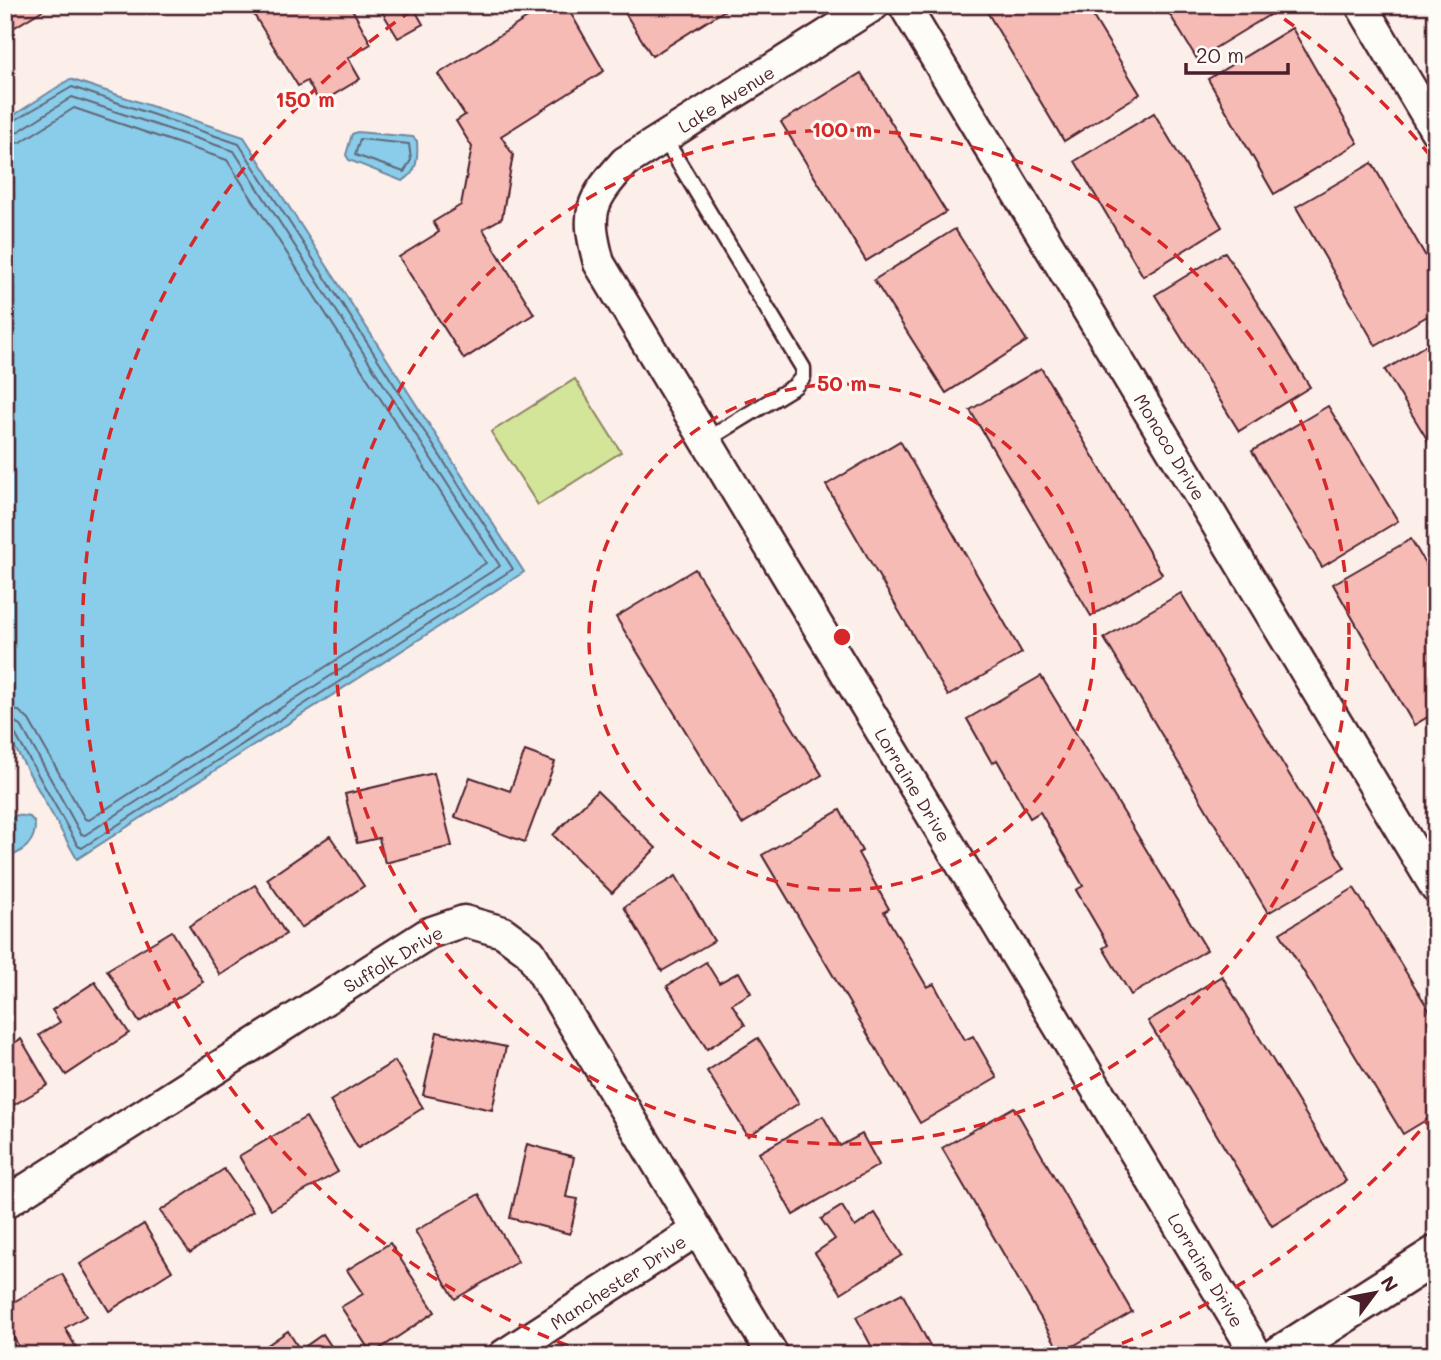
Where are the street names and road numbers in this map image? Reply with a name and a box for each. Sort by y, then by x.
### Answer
street label: Lake Avenue [673,60,779,138]
street label: Monoco Drive [1129,389,1211,505]
street label: Lorraine Drive [869,723,957,847]
street label: Suffolk Drive [339,920,447,998]
street label: Lorraine Drive [1162,1208,1250,1332]
street label: Manchester Drive [545,1229,691,1335]

